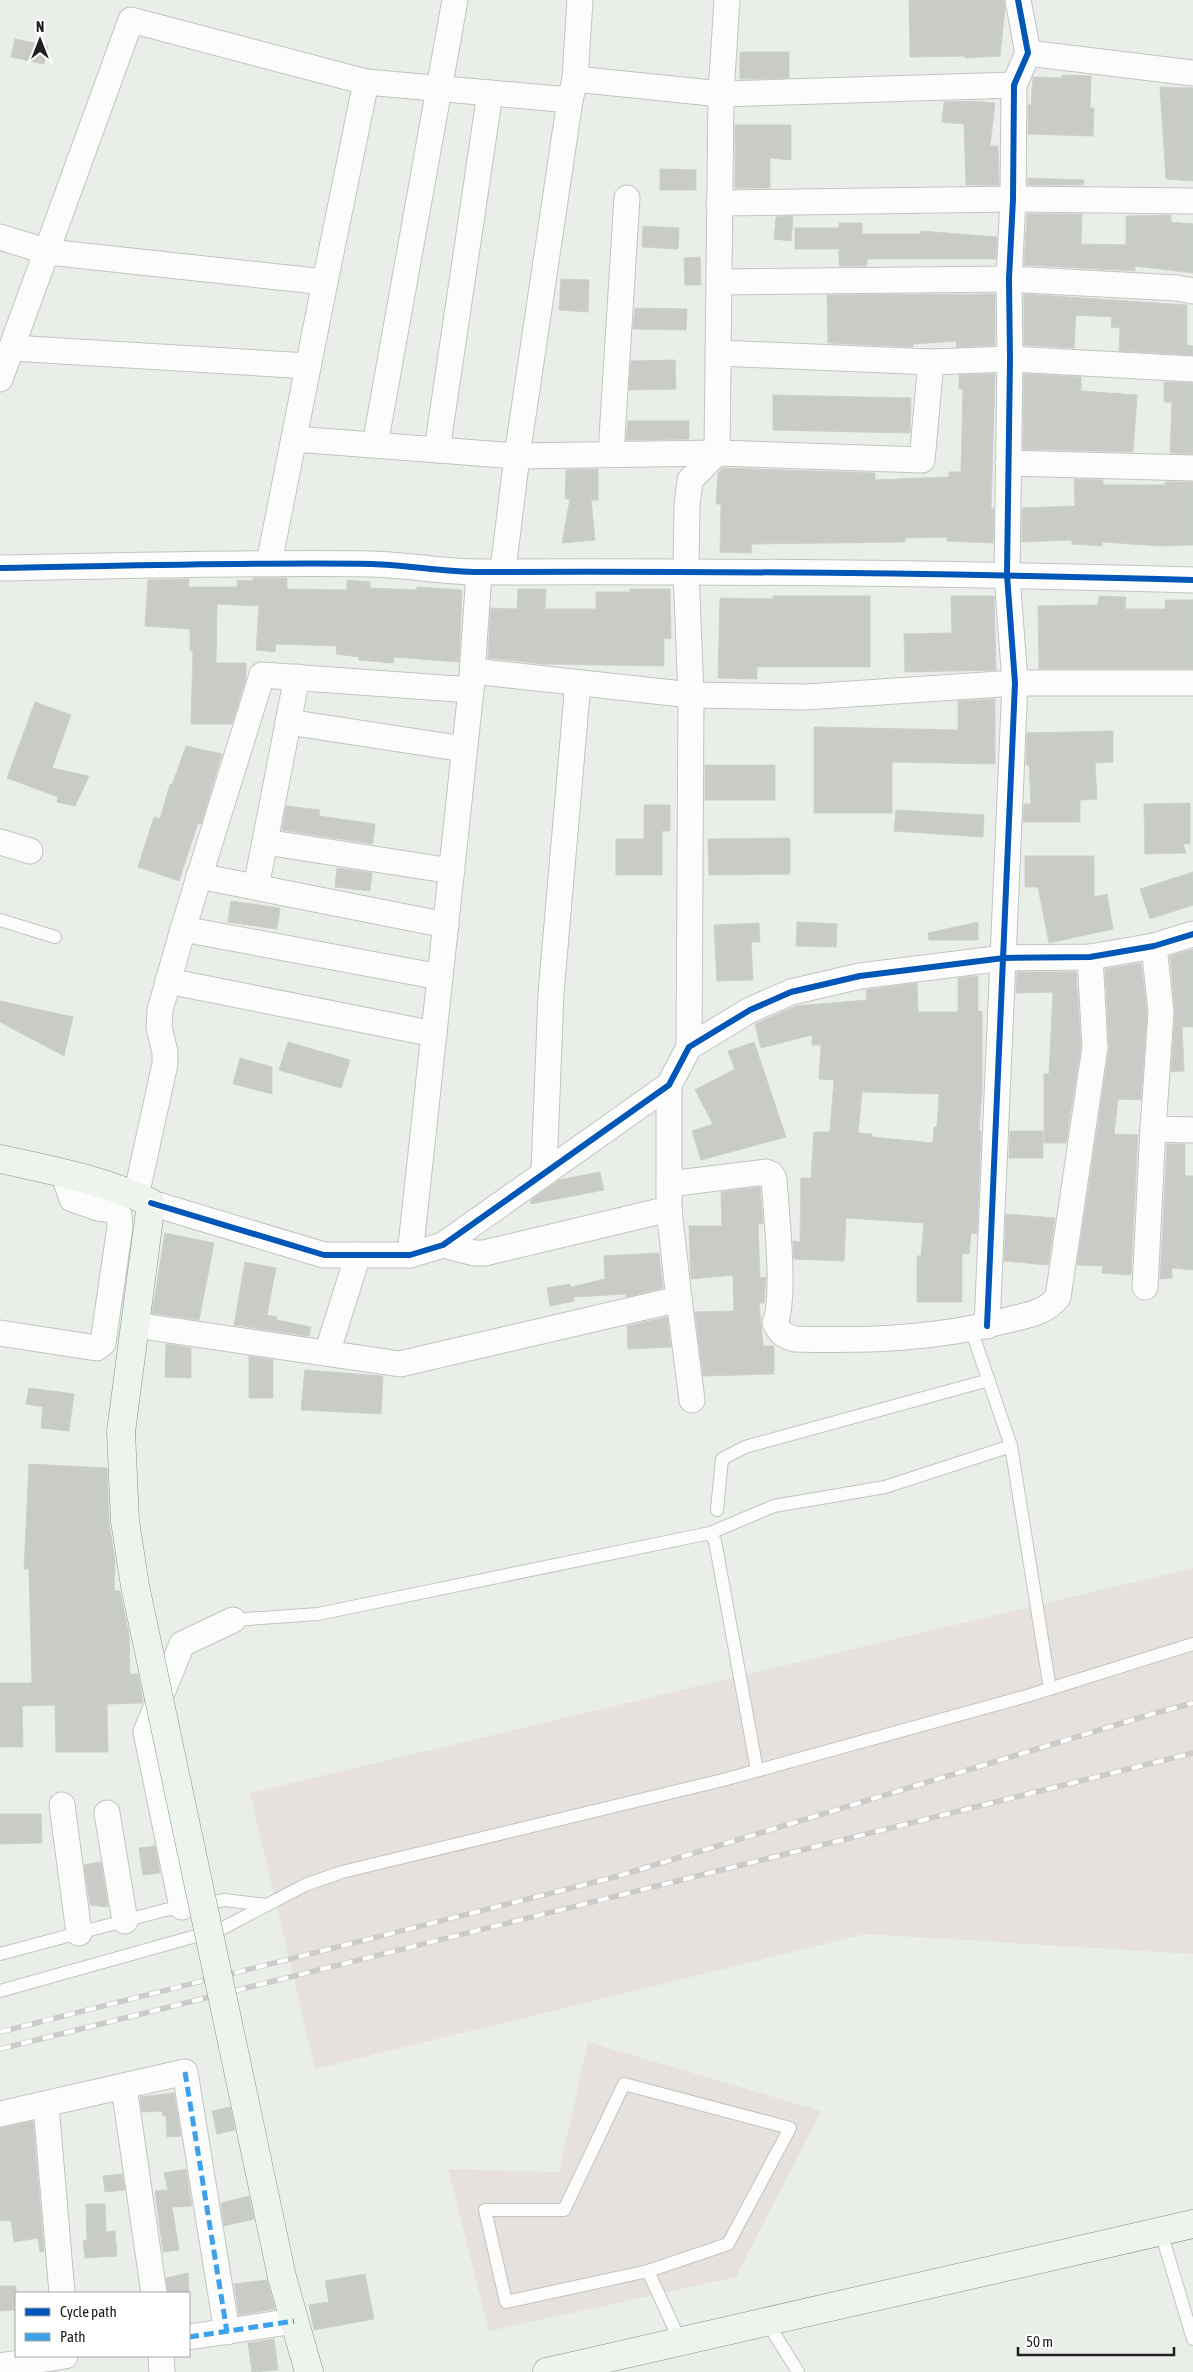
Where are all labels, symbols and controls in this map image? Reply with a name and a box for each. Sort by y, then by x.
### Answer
north arrow [15,15,65,65]
text: N [36,19,44,35]
legend [15,2292,190,2357]
text: Cycle path [60,2303,117,2320]
scale bar [1018,2324,1174,2356]
text: Path [60,2328,86,2345]
text: 50 m [1026,2333,1053,2350]

